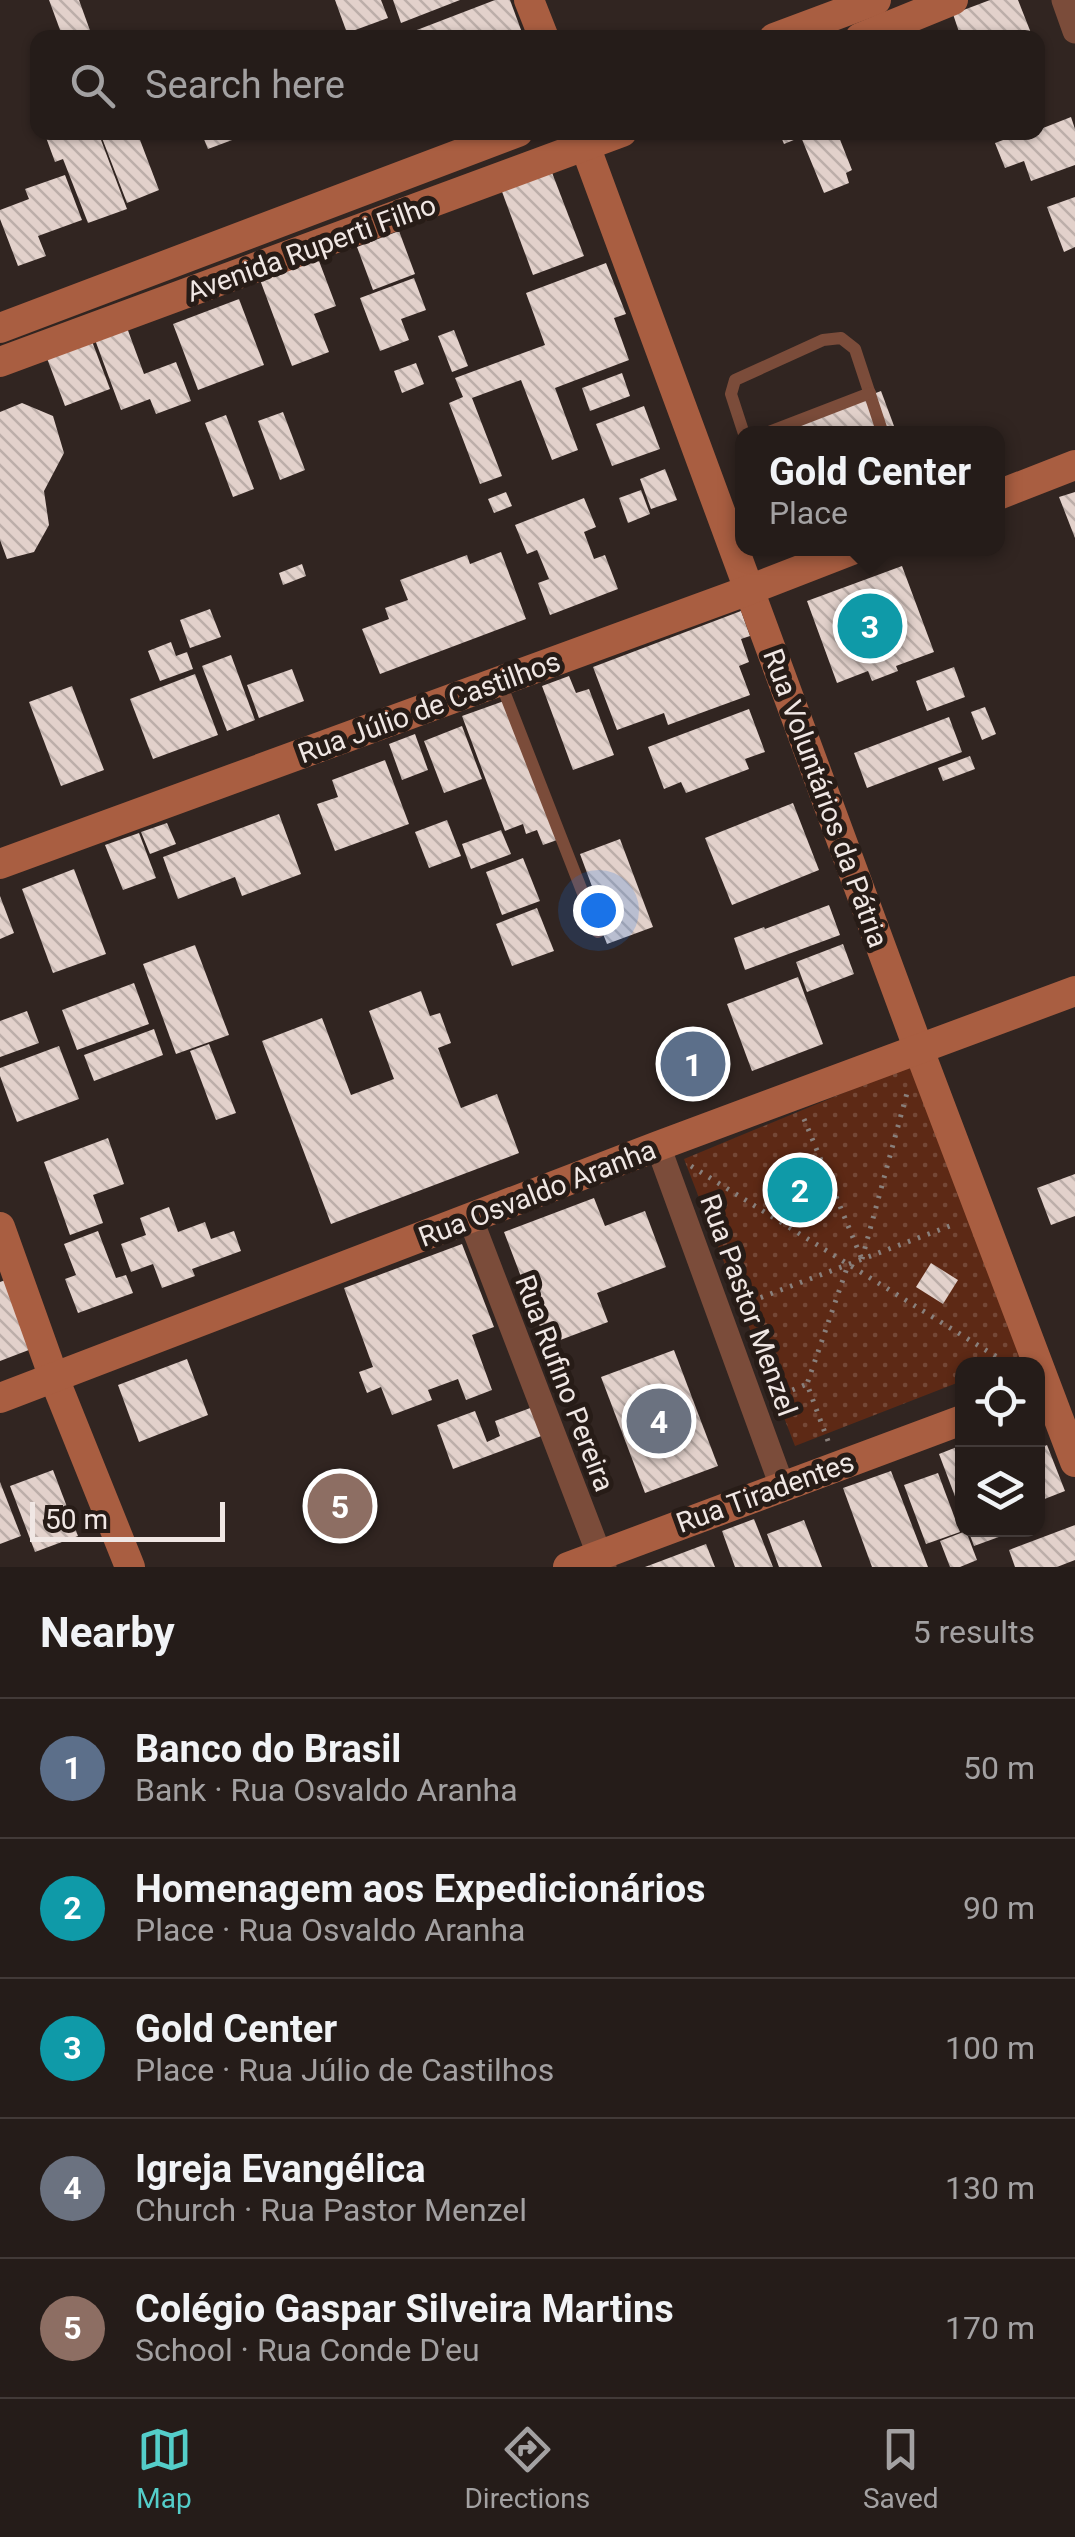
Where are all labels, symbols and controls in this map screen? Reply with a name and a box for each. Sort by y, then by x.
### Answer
search box [30,30,1045,140]
icon: search [65,58,120,113]
text: Search here [145,63,345,107]
street label: Avenida Ruperti Filho [182,188,440,309]
popup [735,426,1005,556]
text: Gold Center [769,450,971,494]
text: Place [769,494,848,532]
pin: 3 [838,588,902,664]
street label: Rua Voluntários da Pátria [756,644,895,952]
street label: Rua Júlio de Castilhos [294,645,565,770]
your location [573,885,624,936]
pin: 1 [660,1026,726,1102]
street label: Rua Osvaldo Aranha [414,1133,660,1254]
pin: 2 [768,1152,832,1228]
street label: Rua Pastor Menzel [693,1190,804,1420]
street label: Rua Rufino Pereira [508,1270,621,1496]
map controls [955,1357,1045,1537]
button: locate [955,1357,1045,1447]
pin: 4 [626,1384,692,1458]
street label: Rua Tiradentes [672,1445,858,1540]
button: layers [955,1447,1045,1537]
pin: 5 [308,1468,372,1544]
scale bar [30,1497,225,1542]
text: 50 m [45,1503,108,1536]
text: Nearby [40,1608,175,1657]
text: 5 results [913,1613,1035,1651]
text: Banco do Brasil [135,1727,401,1771]
text: 1 [63,1749,82,1787]
text: 50 m [963,1749,1035,1787]
text: Bank · Rua Osvaldo Aranha [135,1771,518,1809]
text: Homenagem aos Expedicionários [135,1867,706,1911]
text: 2 [63,1889,82,1927]
text: 90 m [963,1889,1035,1927]
text: Place · Rua Osvaldo Aranha [135,1911,525,1949]
text: Gold Center [135,2007,337,2051]
text: 3 [63,2029,82,2067]
text: 100 m [945,2029,1035,2067]
text: Place · Rua Júlio de Castilhos [135,2051,554,2089]
text: Igreja Evangélica [135,2147,426,2191]
text: 4 [63,2169,82,2207]
text: 130 m [945,2169,1035,2207]
text: Church · Rua Pastor Menzel [135,2191,527,2229]
text: Colégio Gaspar Silveira Martins [135,2287,674,2331]
text: 5 [63,2309,82,2347]
text: 170 m [945,2309,1035,2347]
text: School · Rua Conde D'eu [135,2331,480,2369]
tab: Map [136,2422,192,2515]
tab: Directions [464,2422,590,2515]
tab: Saved [863,2422,939,2515]

